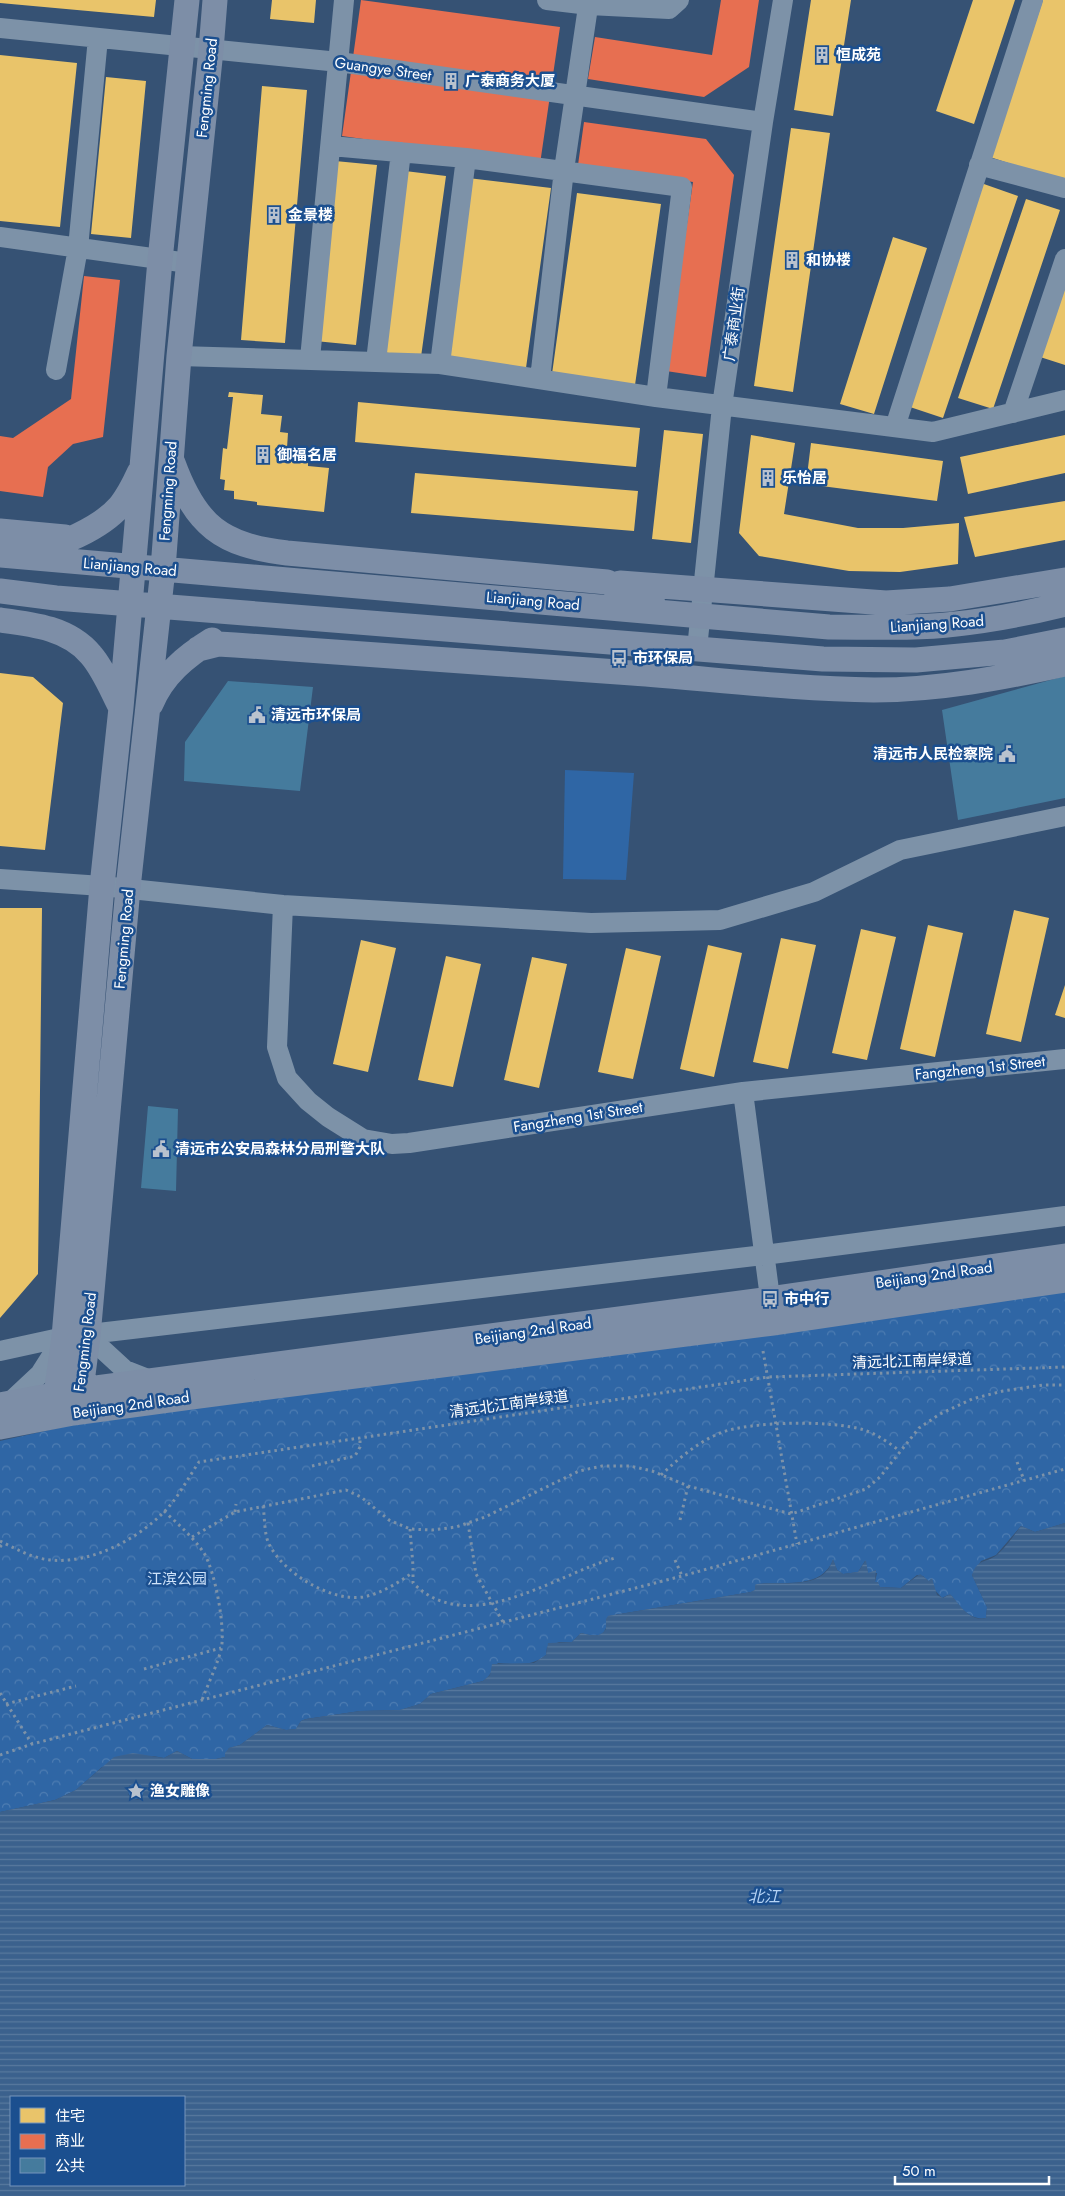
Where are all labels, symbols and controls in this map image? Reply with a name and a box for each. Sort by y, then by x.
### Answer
street label: Fengming Road [191,37,223,139]
place label: 恒成苑 [836,44,881,66]
building icon: 恒成苑 [812,45,832,65]
street label: Guangye Street [333,51,433,87]
place label: 广泰商务大厦 [465,70,555,92]
building icon: 广泰商务大厦 [441,71,461,91]
place label: 金景楼 [288,204,333,226]
building icon: 金景楼 [264,205,284,225]
place label: 和协楼 [806,249,851,271]
building icon: 和协楼 [782,250,802,270]
street label: 广泰商业街 [718,285,750,363]
street label: Fengming Road [154,440,182,542]
place label: 御福名居 [277,444,337,466]
building icon: 御福名居 [253,445,273,465]
place label: 乐怡居 [782,467,827,489]
building icon: 乐怡居 [758,468,778,488]
street label: Lianjiang Road [82,552,178,582]
street label: Lianjiang Road [485,586,581,616]
street label: Lianjiang Road [889,610,985,638]
place label: 市环保局 [633,647,693,669]
bus stop icon: 市环保局 [609,648,629,668]
place label: 清远市环保局 [271,704,361,726]
public building icon: 清远市环保局 [247,705,267,725]
place label: 清远市人民检察院 [873,743,993,765]
public building icon: 清远市人民检察院 [997,744,1017,764]
street label: Fengming Road [109,888,139,990]
street label: Fangzheng 1st Street [914,1050,1047,1086]
street label: Fangzheng 1st Street [512,1096,645,1138]
place label: 清远市公安局森林分局刑警大队 [175,1138,385,1160]
public building icon: 清远市公安局森林分局刑警大队 [151,1139,171,1159]
street label: Beijiang 2nd Road [874,1256,994,1294]
place label: 市中行 [784,1288,829,1310]
bus stop icon: 市中行 [760,1289,780,1309]
street label: Fengming Road [68,1291,102,1393]
street label: Beijiang 2nd Road [473,1312,593,1350]
street label: 清远北江南岸绿道 [852,1348,972,1374]
street label: 清远北江南岸绿道 [448,1385,570,1423]
street label: Beijiang 2nd Road [71,1386,191,1424]
park label: 江滨公园 [147,1568,207,1590]
place label: 渔女雕像 [150,1780,210,1802]
place icon: 渔女雕像 [126,1781,146,1801]
water label: 北江 [748,1885,782,1908]
legend [10,2096,185,2186]
text: 住宅 [55,2105,85,2127]
text: 商业 [55,2130,85,2152]
scale bar [895,2154,1049,2186]
text: 公共 [55,2155,85,2177]
text: 50 m [902,2160,936,2182]

